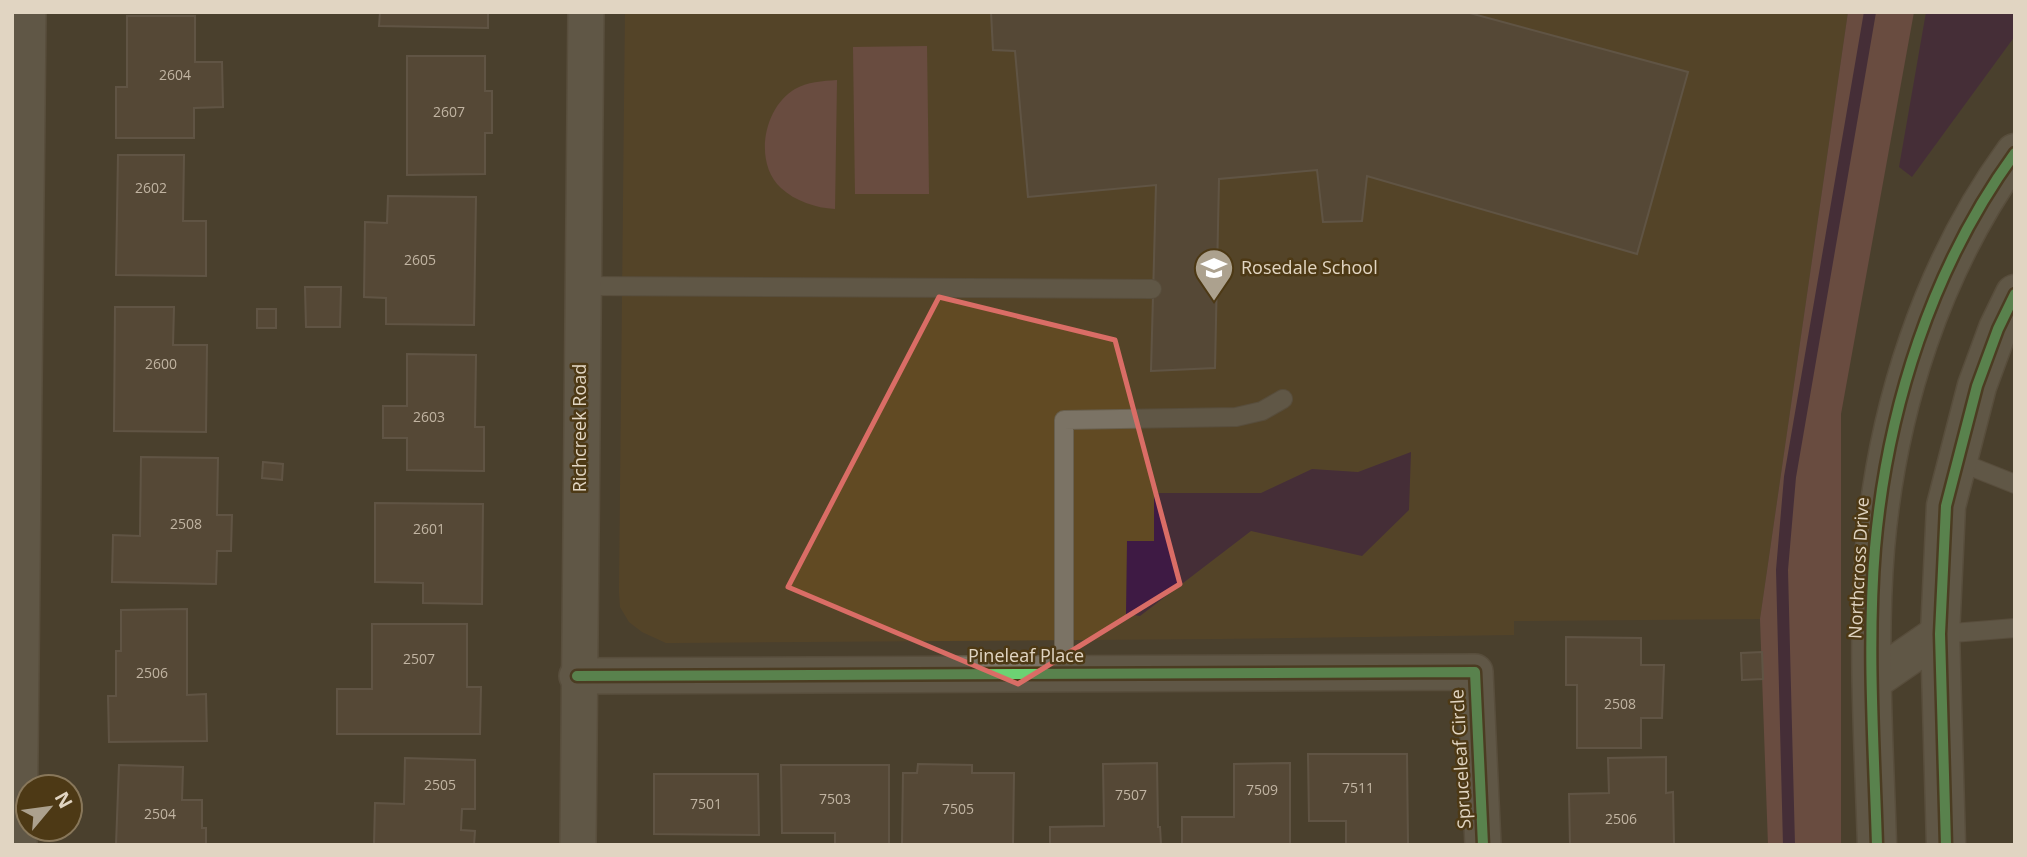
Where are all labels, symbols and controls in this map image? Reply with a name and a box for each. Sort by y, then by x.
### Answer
house number: 2604 [159,65,191,84]
house number: 2607 [433,102,465,121]
house number: 2602 [135,178,167,197]
school or university icon: Rosedale School [1193,247,1235,302]
house number: 2605 [404,250,436,269]
place label: Rosedale School [1241,255,1378,279]
house number: 2600 [145,354,177,373]
street label: Richcreek Road [567,364,591,492]
house number: 2603 [413,407,445,426]
street label: Northcross Drive [1842,496,1874,639]
house number: 2508 [170,514,202,533]
house number: 2601 [413,519,445,538]
street label: Pineleaf Place [968,643,1084,667]
house number: 2507 [403,649,435,668]
house number: 2506 [136,663,168,682]
street label: Spruceleaf Circle [1444,689,1476,830]
house number: 2508 [1604,694,1636,713]
north arrow [14,773,84,843]
house number: 2505 [424,775,456,794]
house number: 7511 [1342,778,1374,797]
house number: 7509 [1246,780,1278,799]
house number: 7507 [1115,785,1147,804]
text: N [49,787,79,813]
house number: 7503 [819,789,851,808]
house number: 7501 [690,794,722,813]
house number: 7505 [942,799,974,818]
house number: 2504 [144,804,176,823]
house number: 2506 [1605,809,1637,828]

